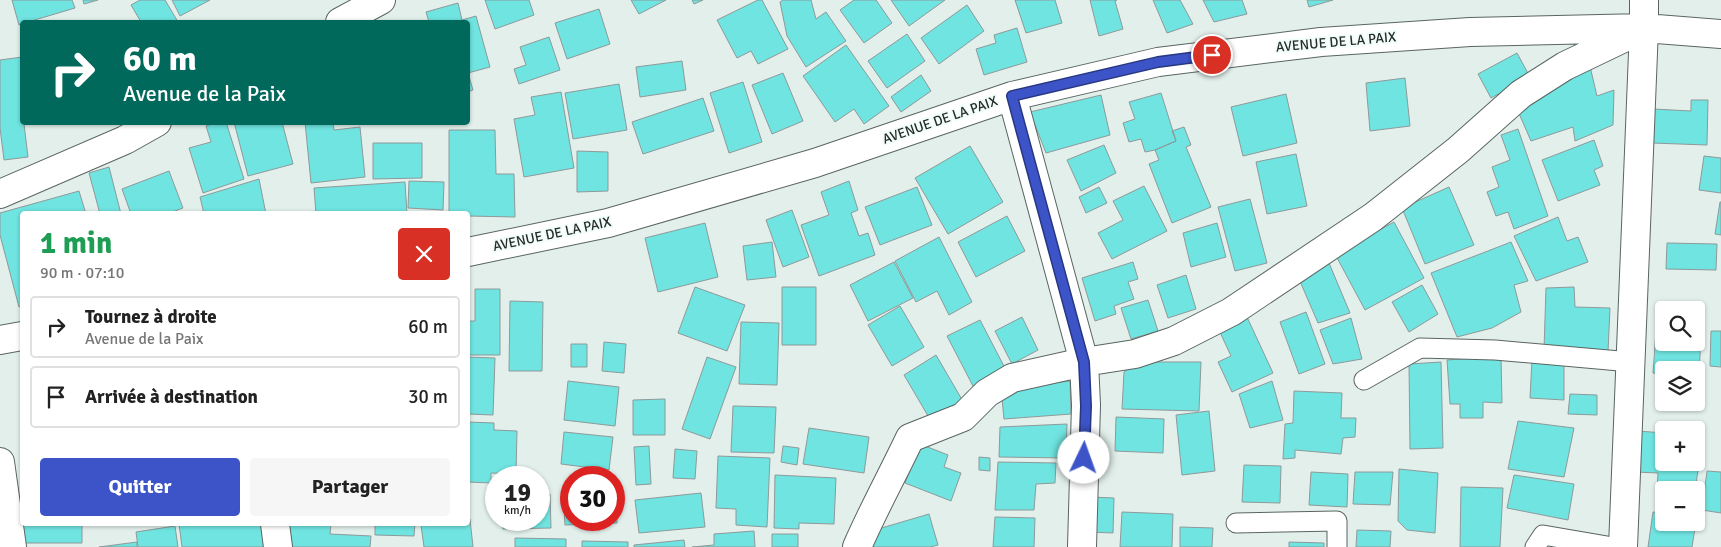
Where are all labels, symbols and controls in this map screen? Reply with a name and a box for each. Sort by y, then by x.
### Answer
street label: AVENUE DE LA PAIX [1275,28,1397,56]
pin [1191,34,1233,76]
text: 60 m [123,37,197,80]
icon: right [40,40,105,105]
icon: arrive [1198,41,1226,69]
text: Avenue de la Paix [123,80,286,107]
street label: AVENUE DE LA PAIX [880,92,1000,148]
street label: AVENUE DE LA PAIX [491,213,613,255]
text: 1 min [40,225,112,262]
button: close [398,228,450,280]
text: 90 m · 07:10 [40,263,124,283]
map controls [1655,301,1705,531]
button: search [1655,301,1705,351]
text: Tournez à droite [85,305,217,329]
icon: right [42,313,70,341]
text: 60 m [408,315,448,339]
text: Avenue de la Paix [85,329,203,349]
button: layers [1655,361,1705,411]
icon: arrive [42,383,70,411]
text: Arrivée à destination [85,385,258,409]
text: 30 m [408,385,448,409]
button: + [1655,421,1705,471]
position arrow [1057,431,1109,483]
button: Quitter [40,458,240,516]
button: Partager [250,458,450,516]
speed limit sign: 30 [560,466,625,531]
text: 19 [504,477,531,508]
button: − [1655,481,1705,531]
text: km/h [504,503,531,518]

